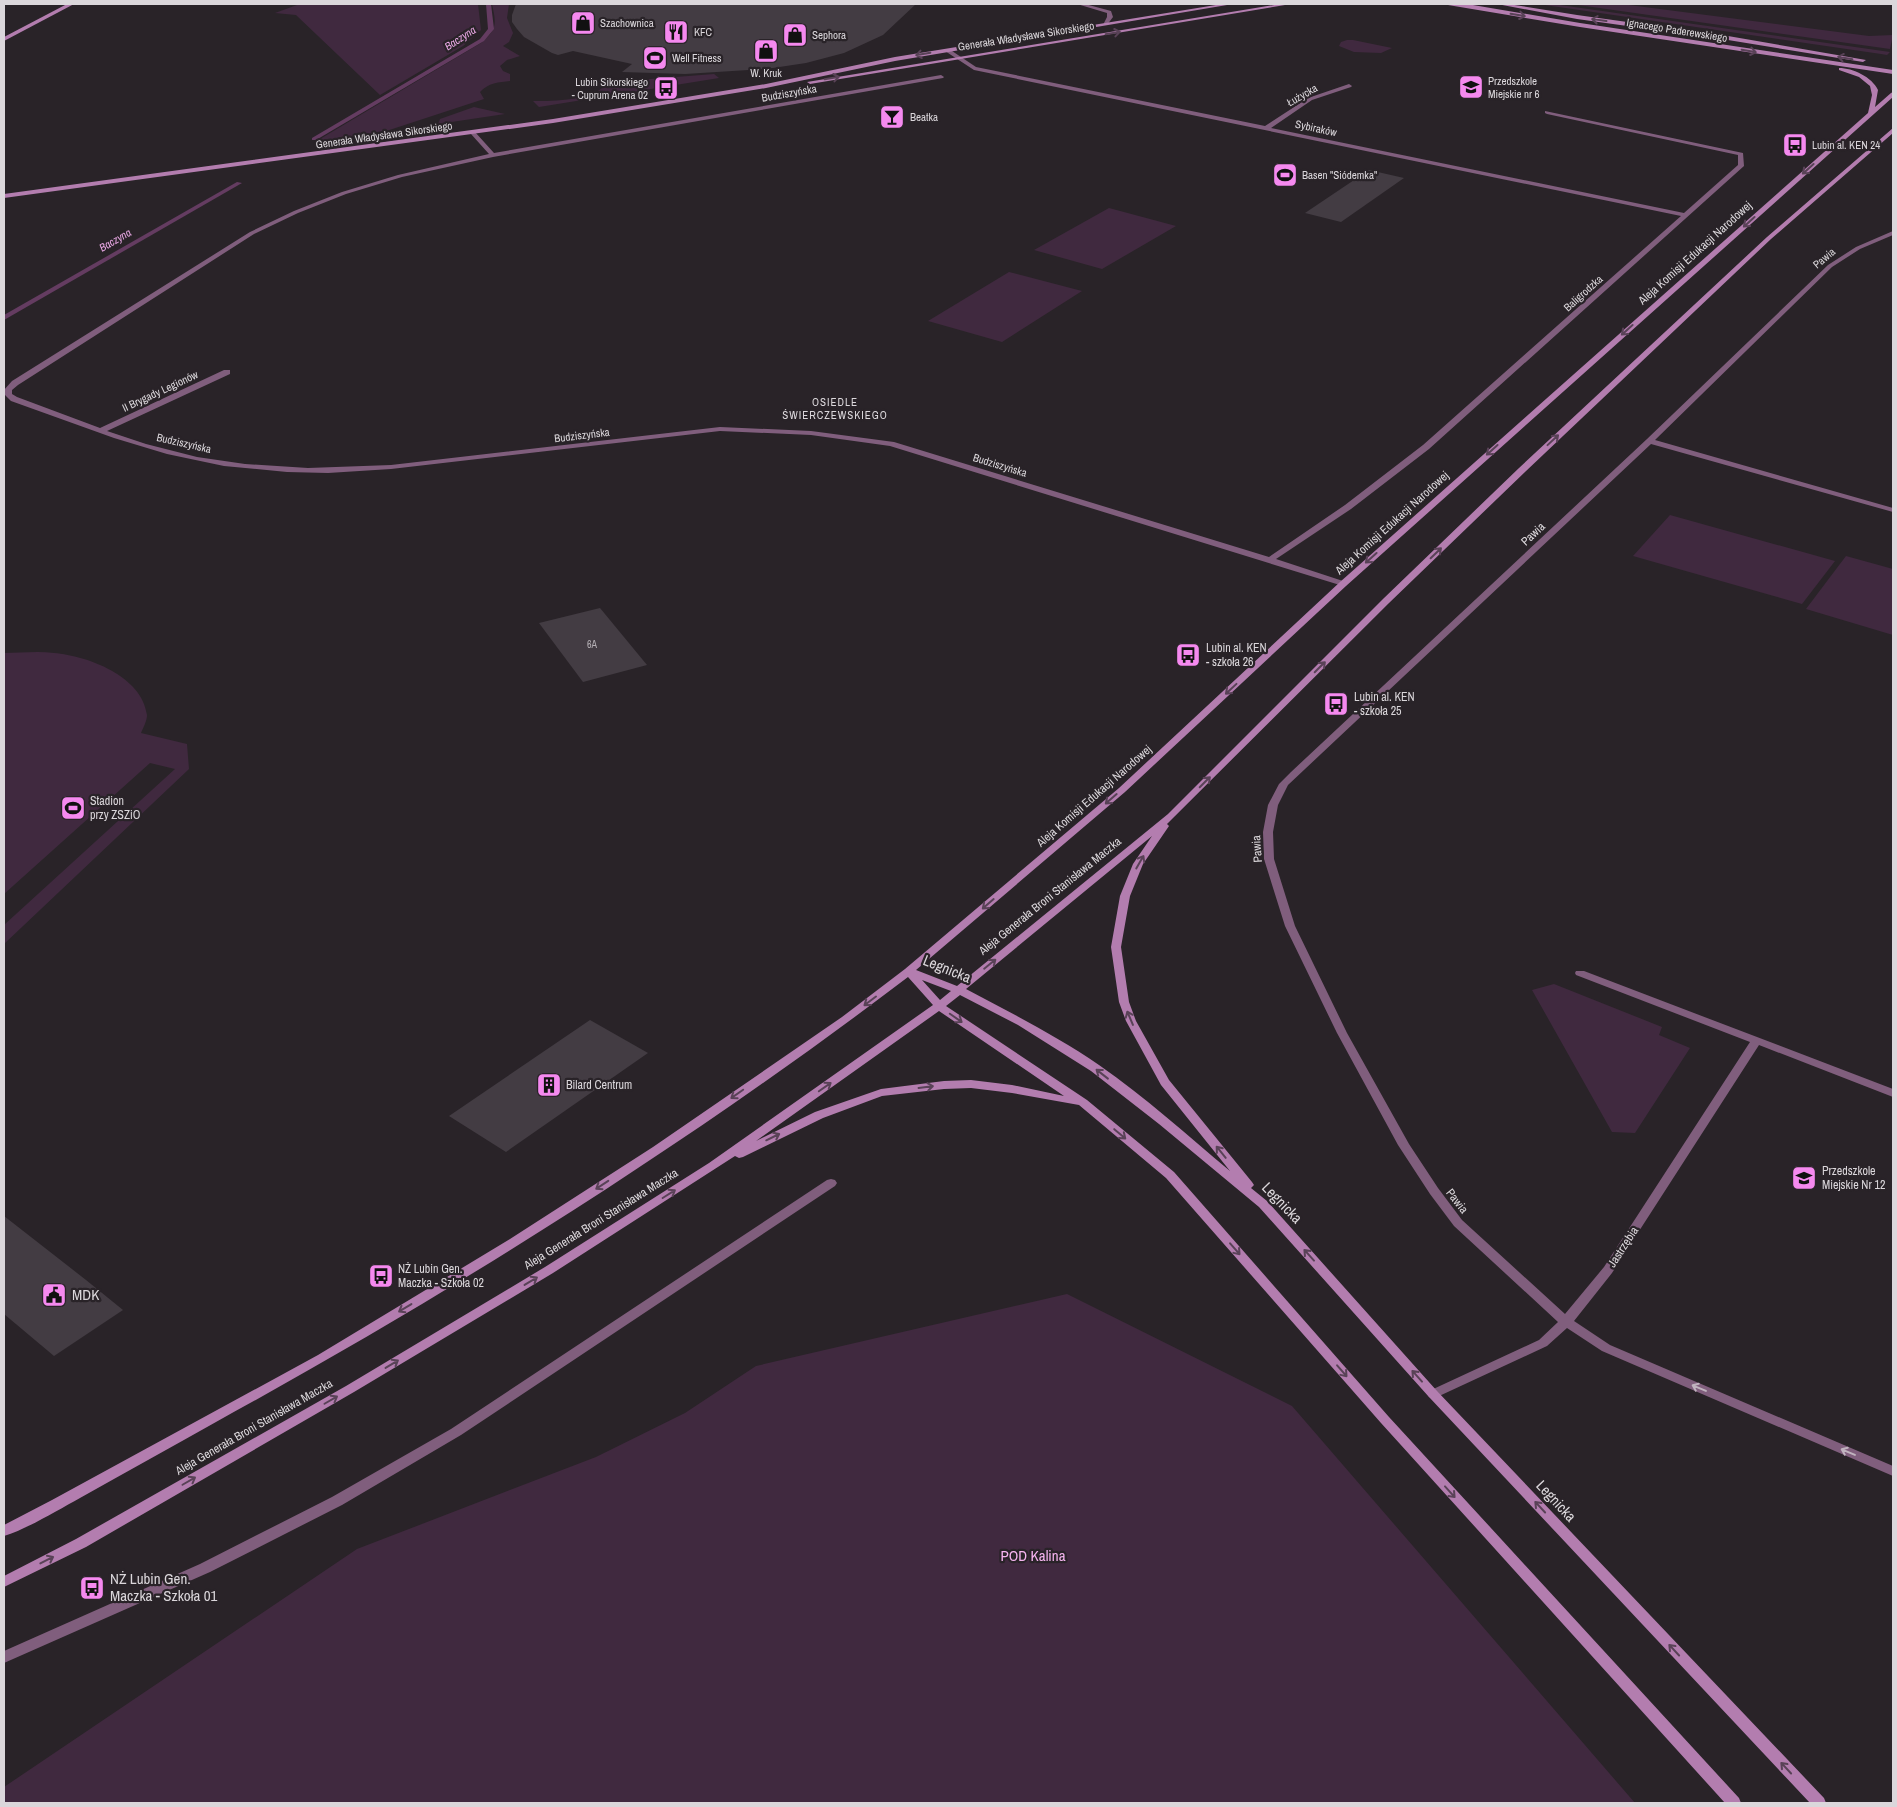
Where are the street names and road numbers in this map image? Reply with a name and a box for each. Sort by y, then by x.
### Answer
street label: Ignacego Paderewskiego [1626,15,1728,45]
street label: Generała Władysława Sikorskiego [957,18,1095,54]
street label: Budziszyńska [760,81,818,105]
street label: Łużycka [1284,81,1320,109]
street label: Sybiraków [1294,117,1339,139]
street label: Generała Władysława Sikorskiego [315,118,453,152]
street label: Aleja Komisji Edukacji Narodowej [1634,198,1755,309]
street label: Pawia [1810,245,1838,271]
street label: Baligrodzka [1561,272,1605,314]
street label: II Brygady Legionów [120,367,201,415]
street label: Budziszyńska [554,425,610,445]
street label: Budziszyńska [155,430,213,456]
street label: Budziszyńska [971,450,1029,480]
street label: Aleja Komisji Edukacji Narodowej [1331,468,1452,579]
street label: Pawia [1518,518,1549,549]
street label: Aleja Komisji Edukacji Narodowej [1032,742,1155,851]
street label: Aleja Generała Broni Stanisława Maczka [975,833,1125,959]
street label: Pawia [1248,834,1266,863]
street label: Legnicka [920,949,974,988]
street label: Aleja Generała Broni Stanisława Maczka [520,1165,682,1274]
street label: Legnicka [1257,1177,1307,1228]
street label: Pawia [1442,1185,1472,1217]
street label: Jastrzębia [1604,1223,1642,1270]
street label: Aleja Generała Broni Stanisława Maczka [172,1375,336,1479]
street label: Legnicka [1532,1475,1581,1526]

